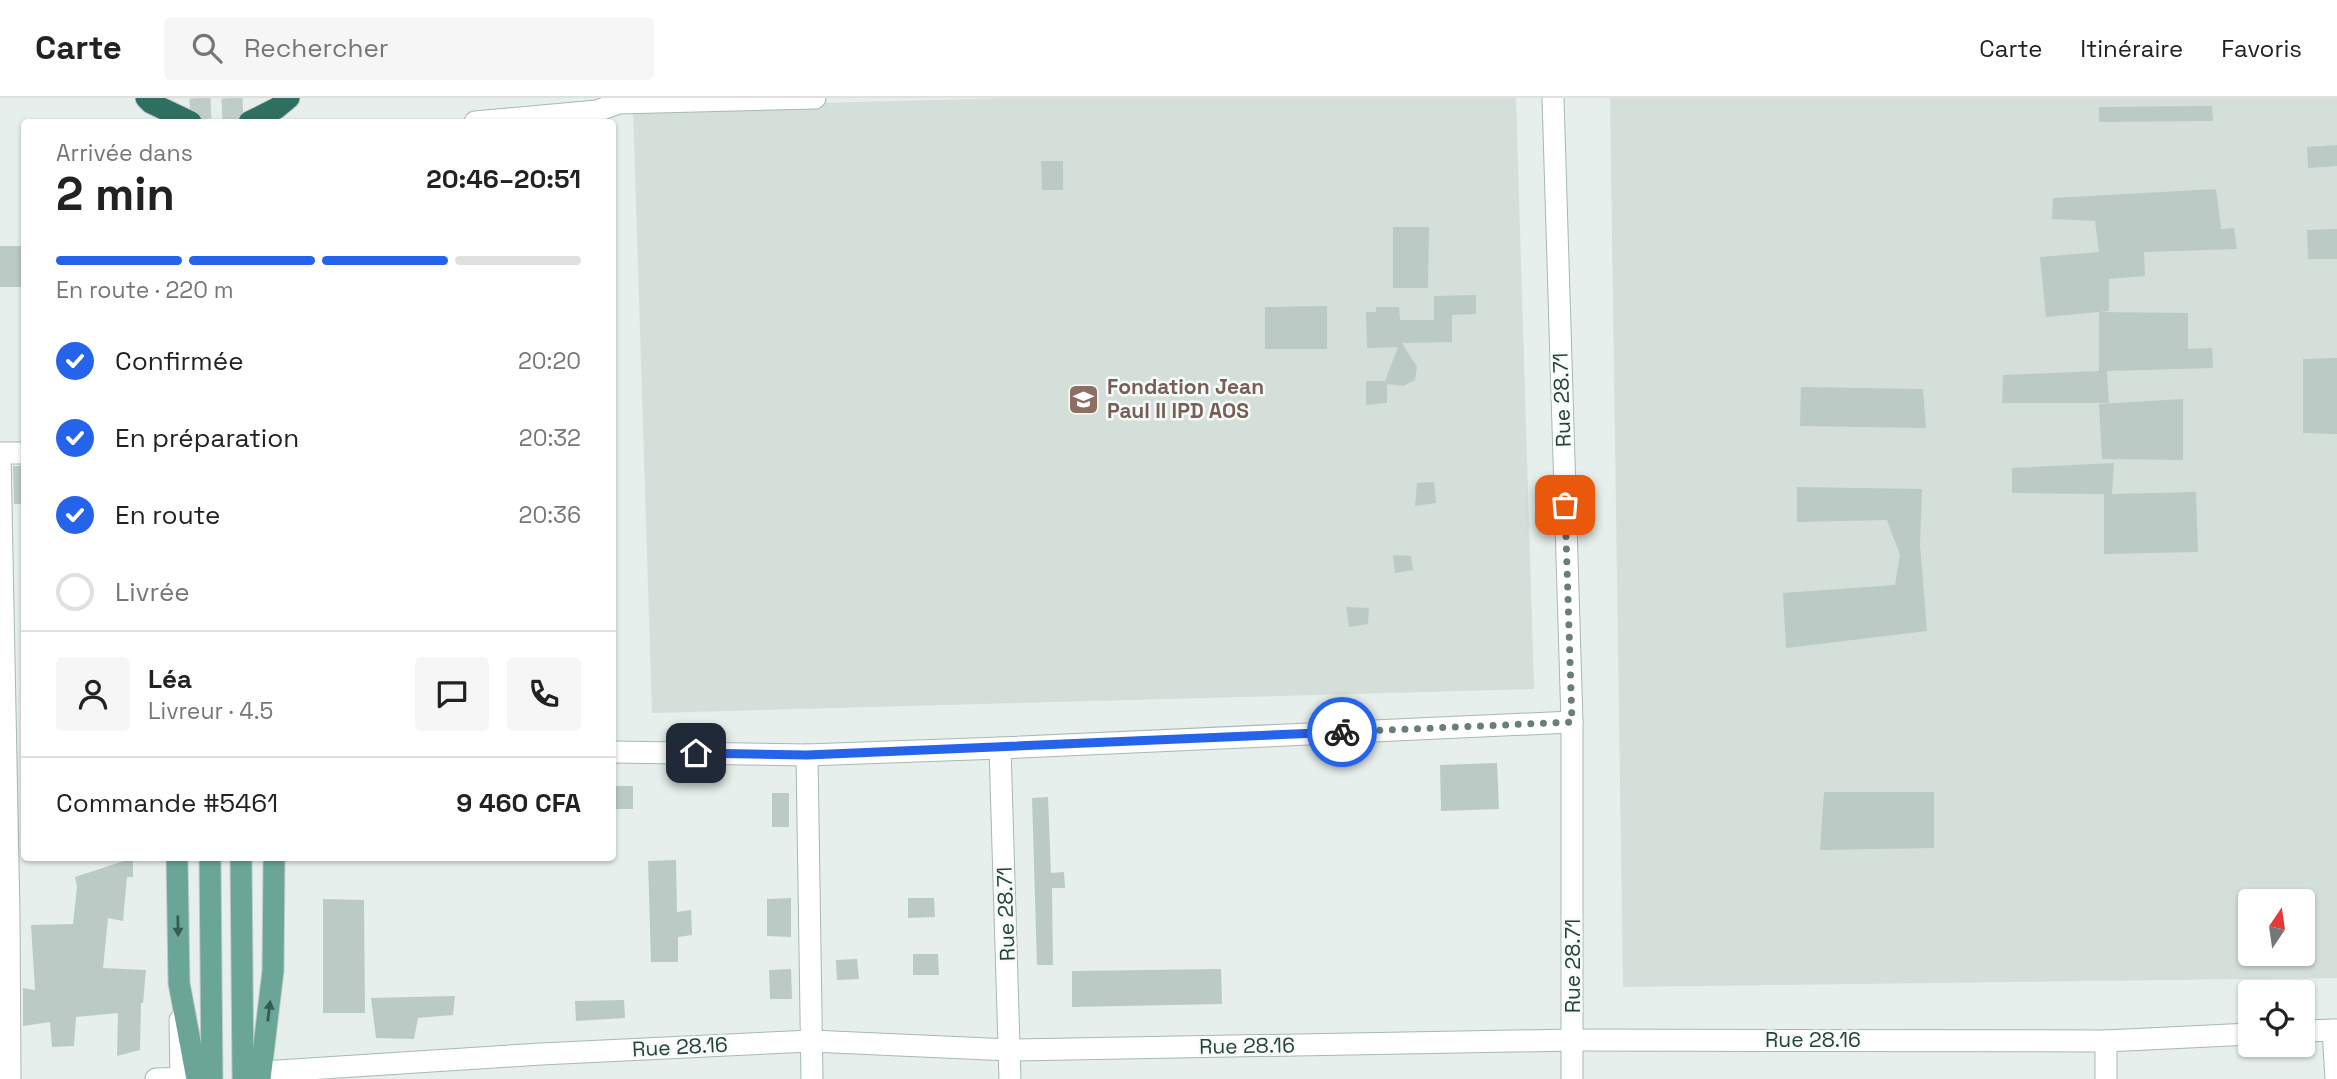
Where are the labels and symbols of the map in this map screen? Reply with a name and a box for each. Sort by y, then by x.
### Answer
street label: Rue 28.71 [1546,352,1577,448]
place label: Fondation Jean Paul II IPD AOS [1107,373,1264,424]
school or university icon: Fondation Jean Paul II IPD AOS [1067,382,1101,416]
pin [1535,475,1595,535]
courier [1307,697,1377,767]
pin [666,723,726,783]
street label: Rue 28.71 [990,866,1021,962]
north arrow [2238,889,2315,966]
one-way arrow [172,915,184,937]
street label: Rue 28.71 [1559,919,1586,1013]
one-way arrow [263,1000,274,1022]
street label: Rue 28.16 [1765,1026,1861,1053]
street label: Rue 28.16 [631,1031,729,1062]
street label: Rue 28.16 [1199,1031,1295,1060]

